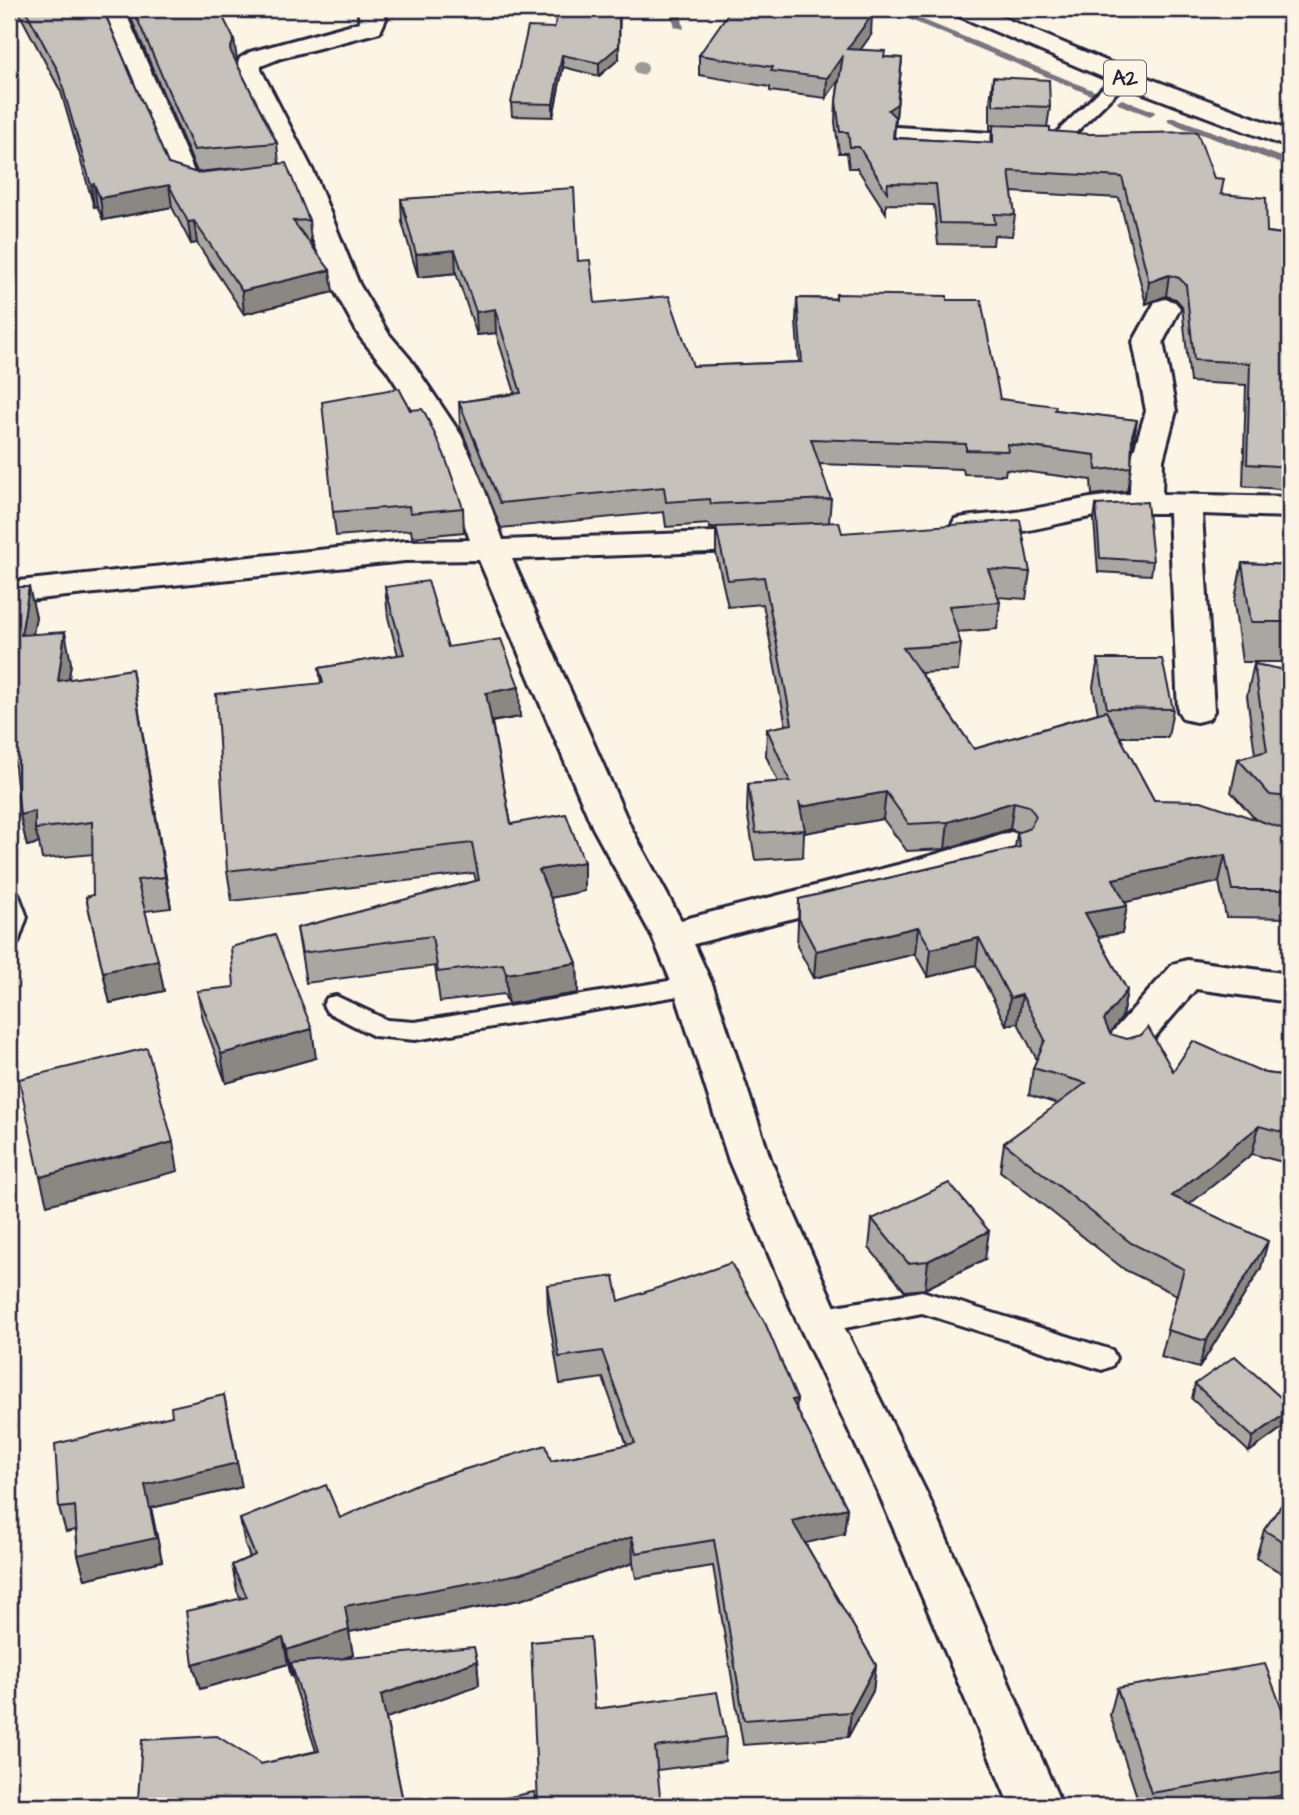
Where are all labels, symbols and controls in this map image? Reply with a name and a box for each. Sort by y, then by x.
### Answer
road number: A2 [1104,60,1146,96]

